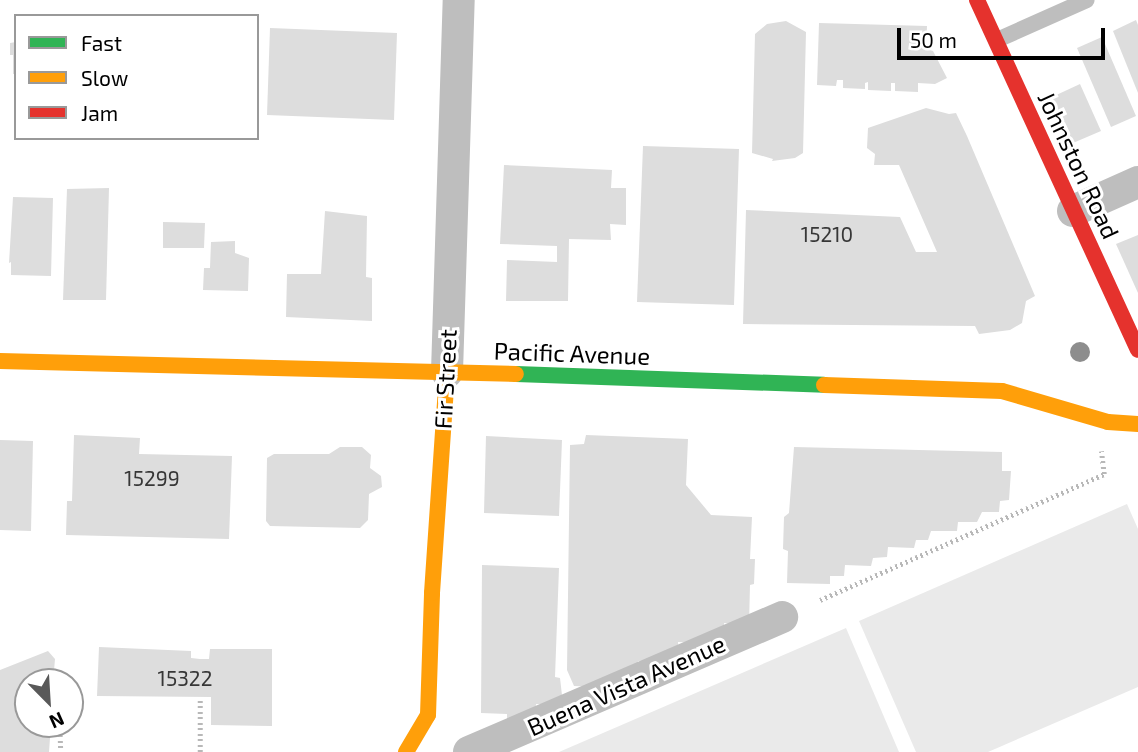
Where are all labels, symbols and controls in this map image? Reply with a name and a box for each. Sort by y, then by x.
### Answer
legend [14,14,259,140]
scale bar [900,14,1108,58]
text: 50 m [910,27,957,52]
text: Fast [81,30,122,55]
text: Slow [81,65,128,90]
street label: Johnston Road [1032,87,1126,243]
text: Jam [81,100,118,125]
house number: 15210 [801,221,853,247]
street label: Fir Street [428,328,462,430]
street label: Pacific Avenue [493,336,651,370]
house number: 15299 [124,465,180,491]
street label: Buena Vista Avenue [522,628,730,742]
house number: 15322 [158,665,212,691]
north arrow [14,668,84,738]
text: N [46,708,68,734]

